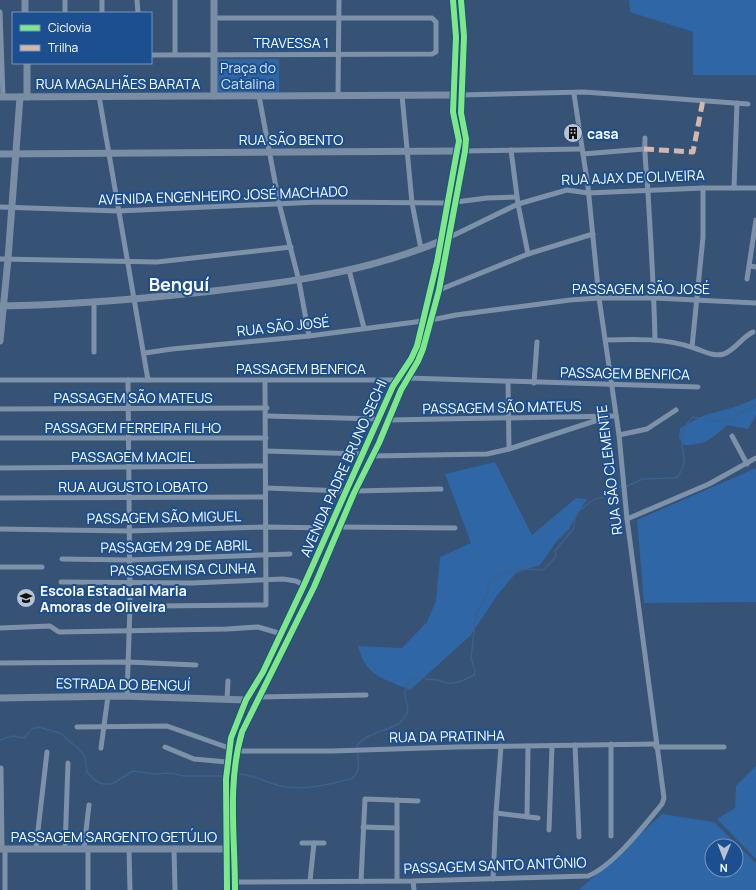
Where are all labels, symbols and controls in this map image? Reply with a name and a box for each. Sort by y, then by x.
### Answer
legend [12,12,152,64]
text: Ciclovia [48,19,91,36]
street label: TRAVESSA 1 [253,33,329,52]
text: Trilha [48,39,78,56]
park label: Praça do Catalina [220,58,276,93]
street label: RUA MAGALHÃES BARATA [36,74,200,93]
building icon: casa [562,122,584,144]
place label: casa [587,124,619,143]
street label: RUA SÃO BENTO [239,130,343,149]
street label: RUA AJAX DE OLIVEIRA [561,165,705,189]
street label: AVENIDA ENGENHEIRO JOSÉ MACHADO [98,181,348,209]
district label: Benguí [149,272,209,296]
street label: PASSAGEM SÃO JOSÉ [572,279,710,298]
street label: RUA SÃO JOSÉ [236,312,330,340]
street label: PASSAGEM BENFICA [236,359,366,378]
street label: PASSAGEM BENFICA [560,362,690,384]
street label: AVENIDA PADRE BRUNO SECHI [295,376,391,560]
street label: PASSAGEM SÃO MATEUS [53,388,213,407]
street label: PASSAGEM SÃO MATEUS [422,396,582,418]
street label: RUA SÃO CLEMENTE [592,404,626,536]
street label: PASSAGEM FERREIRA FILHO [45,418,221,437]
street label: PASSAGEM MACIEL [71,447,195,466]
street label: RUA AUGUSTO LOBATO [58,477,208,496]
street label: PASSAGEM SÃO MIGUEL [86,506,242,528]
street label: PASSAGEM 29 DE ABRIL [100,535,252,557]
street label: PASSAGEM ISA CUNHA [110,558,256,580]
place label: Escola Estadual Maria Amoras de Oliveira [40,581,187,616]
school or university icon: Escola Estadual Maria Amoras de Oliveira [15,587,37,609]
street label: ESTRADA DO BENGUÍ [56,673,190,695]
street label: RUA DA PRATINHA [389,725,505,747]
street label: PASSAGEM SARGENTO GETÚLIO [11,827,217,846]
north arrow [704,838,744,878]
street label: PASSAGEM SANTO ANTÔNIO [403,852,587,878]
text: N [720,861,728,876]

